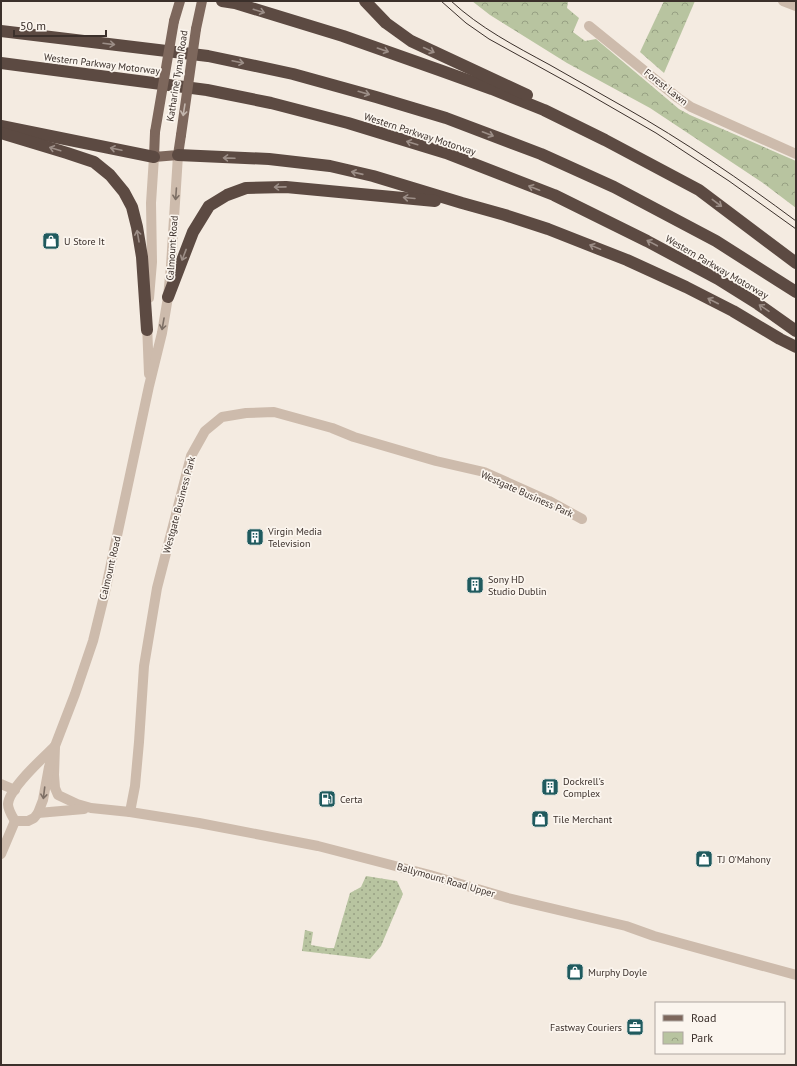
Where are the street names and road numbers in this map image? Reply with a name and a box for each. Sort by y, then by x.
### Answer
street label: Katharine Tynan Road [163,29,191,123]
street label: Western Parkway Motorway [43,50,161,78]
street label: Forest Lawn [641,66,691,108]
street label: Western Parkway Motorway [362,110,478,158]
street label: Calmount Road [163,215,181,281]
street label: Western Parkway Motorway [663,232,771,302]
street label: Westgate Business Park [160,455,198,555]
street label: Westgate Business Park [479,468,575,520]
street label: Calmount Road [96,535,124,601]
street label: Ballymount Road Upper [395,860,497,900]

